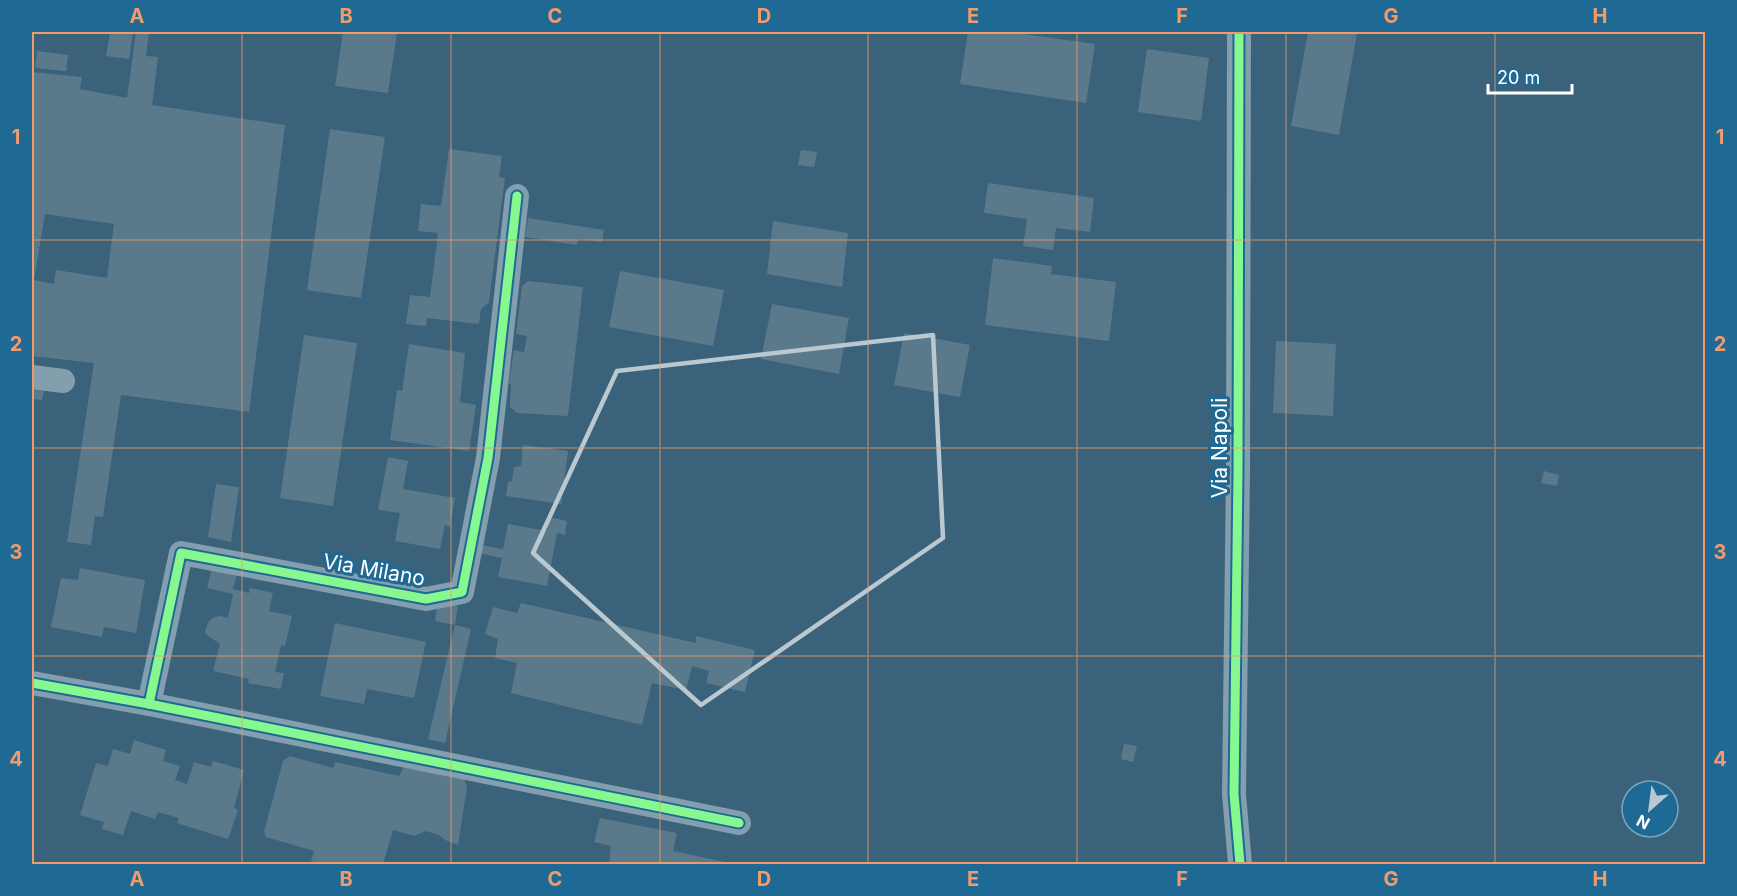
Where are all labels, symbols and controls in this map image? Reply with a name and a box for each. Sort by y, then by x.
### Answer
text: A [130,4,145,28]
text: B [339,4,353,28]
text: C [548,4,562,28]
text: D [757,4,771,28]
text: E [967,4,979,28]
text: F [1176,4,1188,28]
text: G [1383,4,1399,28]
text: H [1593,4,1607,28]
scale bar [1488,57,1572,95]
text: 20 m [1497,67,1540,88]
text: 1 [12,125,20,149]
text: 1 [1716,125,1724,149]
text: 2 [10,332,22,356]
text: 2 [1714,332,1726,356]
street label: Via Napoli [1207,398,1232,498]
text: 3 [10,540,22,564]
text: 3 [1714,540,1726,564]
street label: Via Milano [321,548,427,591]
text: 4 [9,747,23,771]
text: 4 [1713,747,1727,771]
north arrow [1620,779,1680,839]
text: N [1633,811,1653,834]
text: A [130,867,145,891]
text: B [339,867,353,891]
text: C [548,867,562,891]
text: D [757,867,771,891]
text: E [967,867,979,891]
text: F [1176,867,1188,891]
text: G [1383,867,1399,891]
text: H [1593,867,1607,891]

